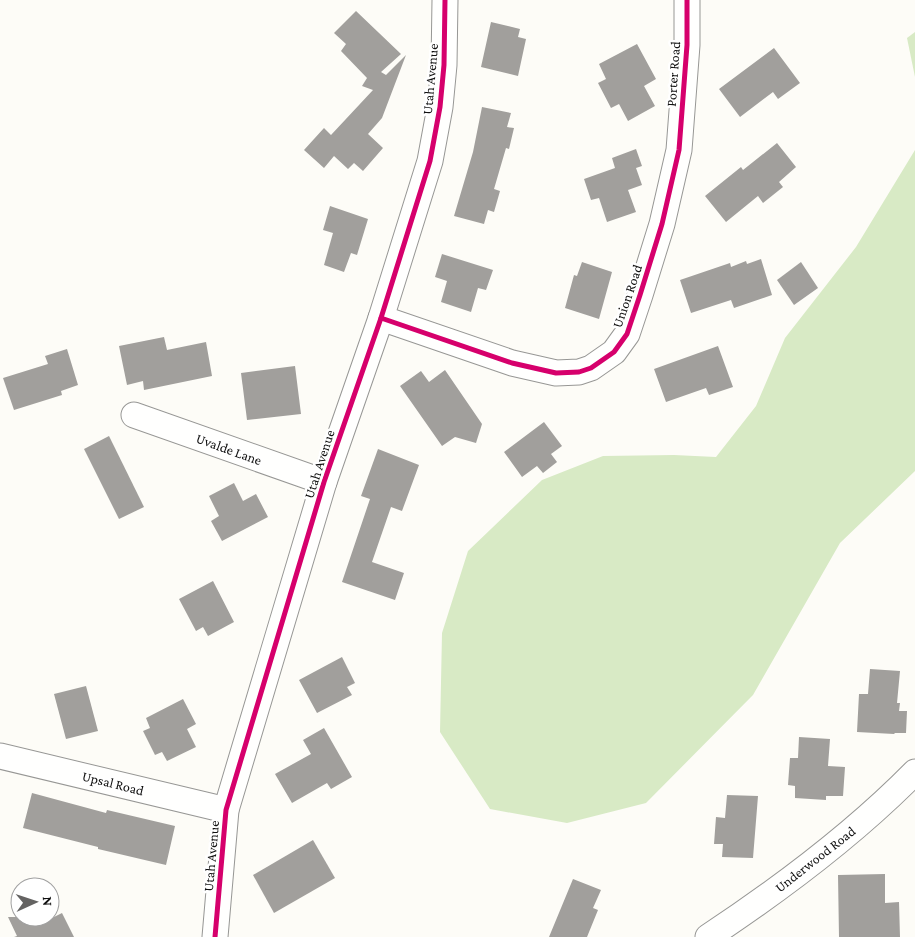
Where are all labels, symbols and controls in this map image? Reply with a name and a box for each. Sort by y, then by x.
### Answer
street label: Porter Road [663,40,683,107]
street label: Utah Avenue [419,43,441,115]
street label: Union Road [609,262,645,330]
street label: Utah Avenue [300,428,338,500]
street label: Uvalde Lane [194,430,264,468]
street label: Upsal Road [80,768,146,799]
street label: Utah Avenue [200,820,222,892]
street label: Underwood Road [772,822,859,895]
north arrow [10,877,60,927]
text: N [40,896,56,907]

